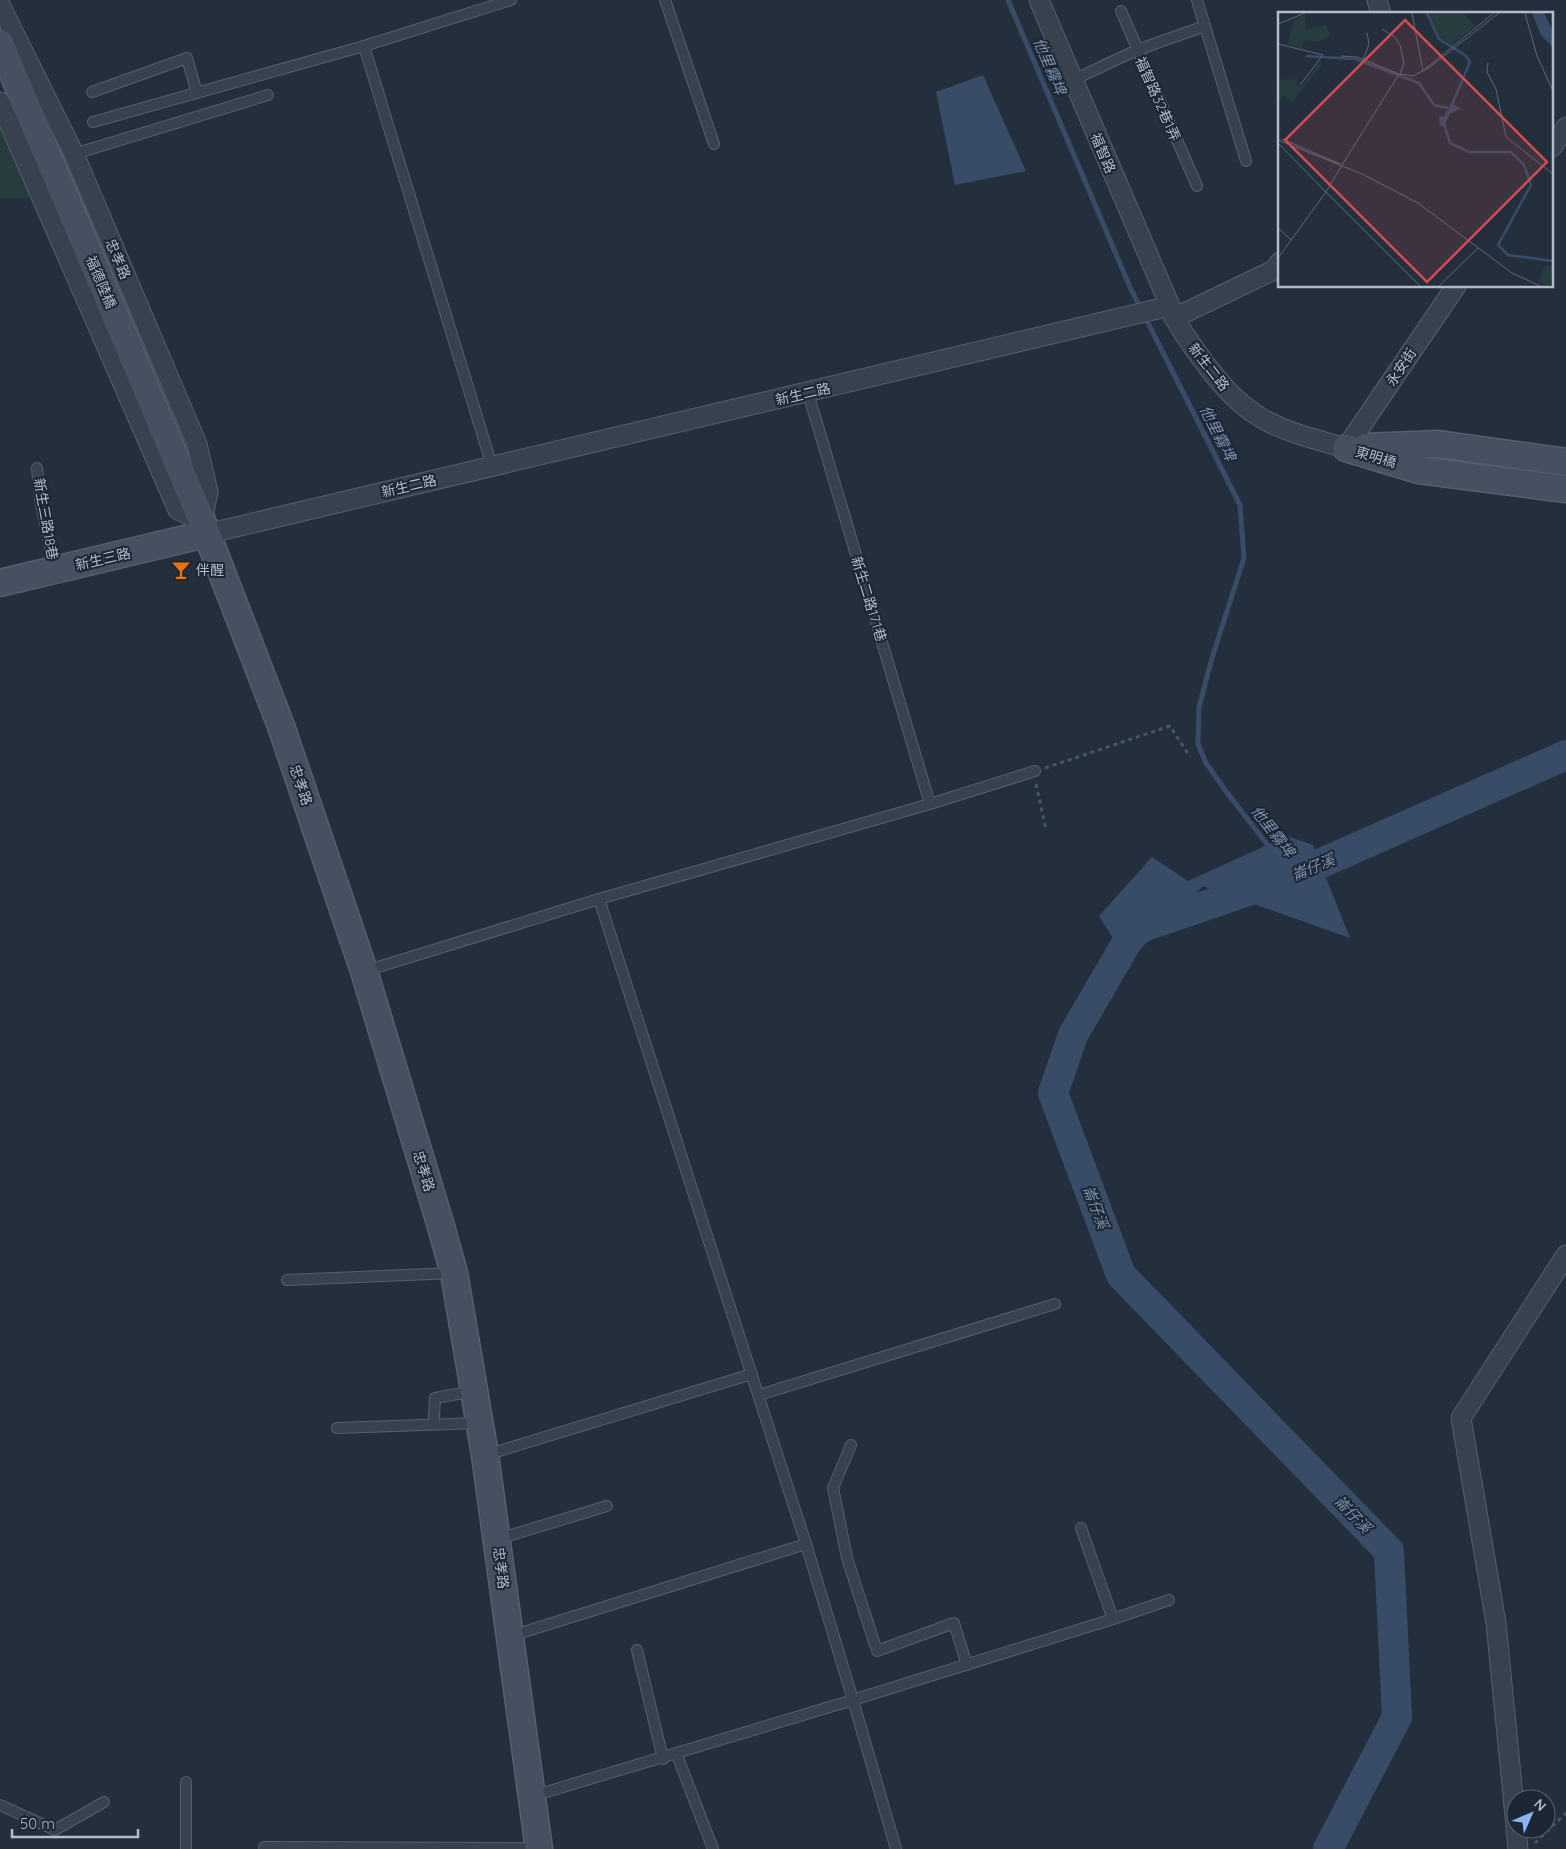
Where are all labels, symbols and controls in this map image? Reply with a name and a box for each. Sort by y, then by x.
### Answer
inset map [1278,12,1554,288]
water label: 他里霧埤 [1030,35,1071,99]
street label: 福智路32巷1弄 [1131,54,1185,144]
street label: 福智路 [1087,130,1119,176]
street label: 忠孝路 [102,236,134,282]
street label: 福德陸橋 [82,253,120,311]
street label: 新生二路 [1185,339,1233,395]
street label: 永安街 [1382,345,1420,389]
street label: 新生二路 [774,379,832,409]
water label: 他里霧埤 [1196,402,1241,466]
street label: 東明橋 [1353,442,1399,472]
street label: 新生二路 [380,471,438,501]
street label: 新生三路18巷 [30,477,62,561]
street label: 新生三路 [74,544,132,574]
street label: 新生二路171巷 [847,554,891,644]
bar icon: 伴醒 [170,559,192,581]
place label: 伴醒 [196,561,224,579]
street label: 忠孝路 [286,762,316,808]
water label: 他里霧埤 [1247,802,1300,862]
water label: 崙仔溪 [1289,849,1339,885]
street label: 忠孝路 [409,1148,439,1194]
water label: 崙仔溪 [1079,1183,1114,1233]
water label: 崙仔溪 [1331,1491,1377,1538]
street label: 忠孝路 [490,1546,512,1590]
north arrow [1506,1789,1556,1839]
text: N [1530,1795,1550,1815]
scale bar [12,1806,139,1838]
text: 50 m [20,1814,55,1833]

